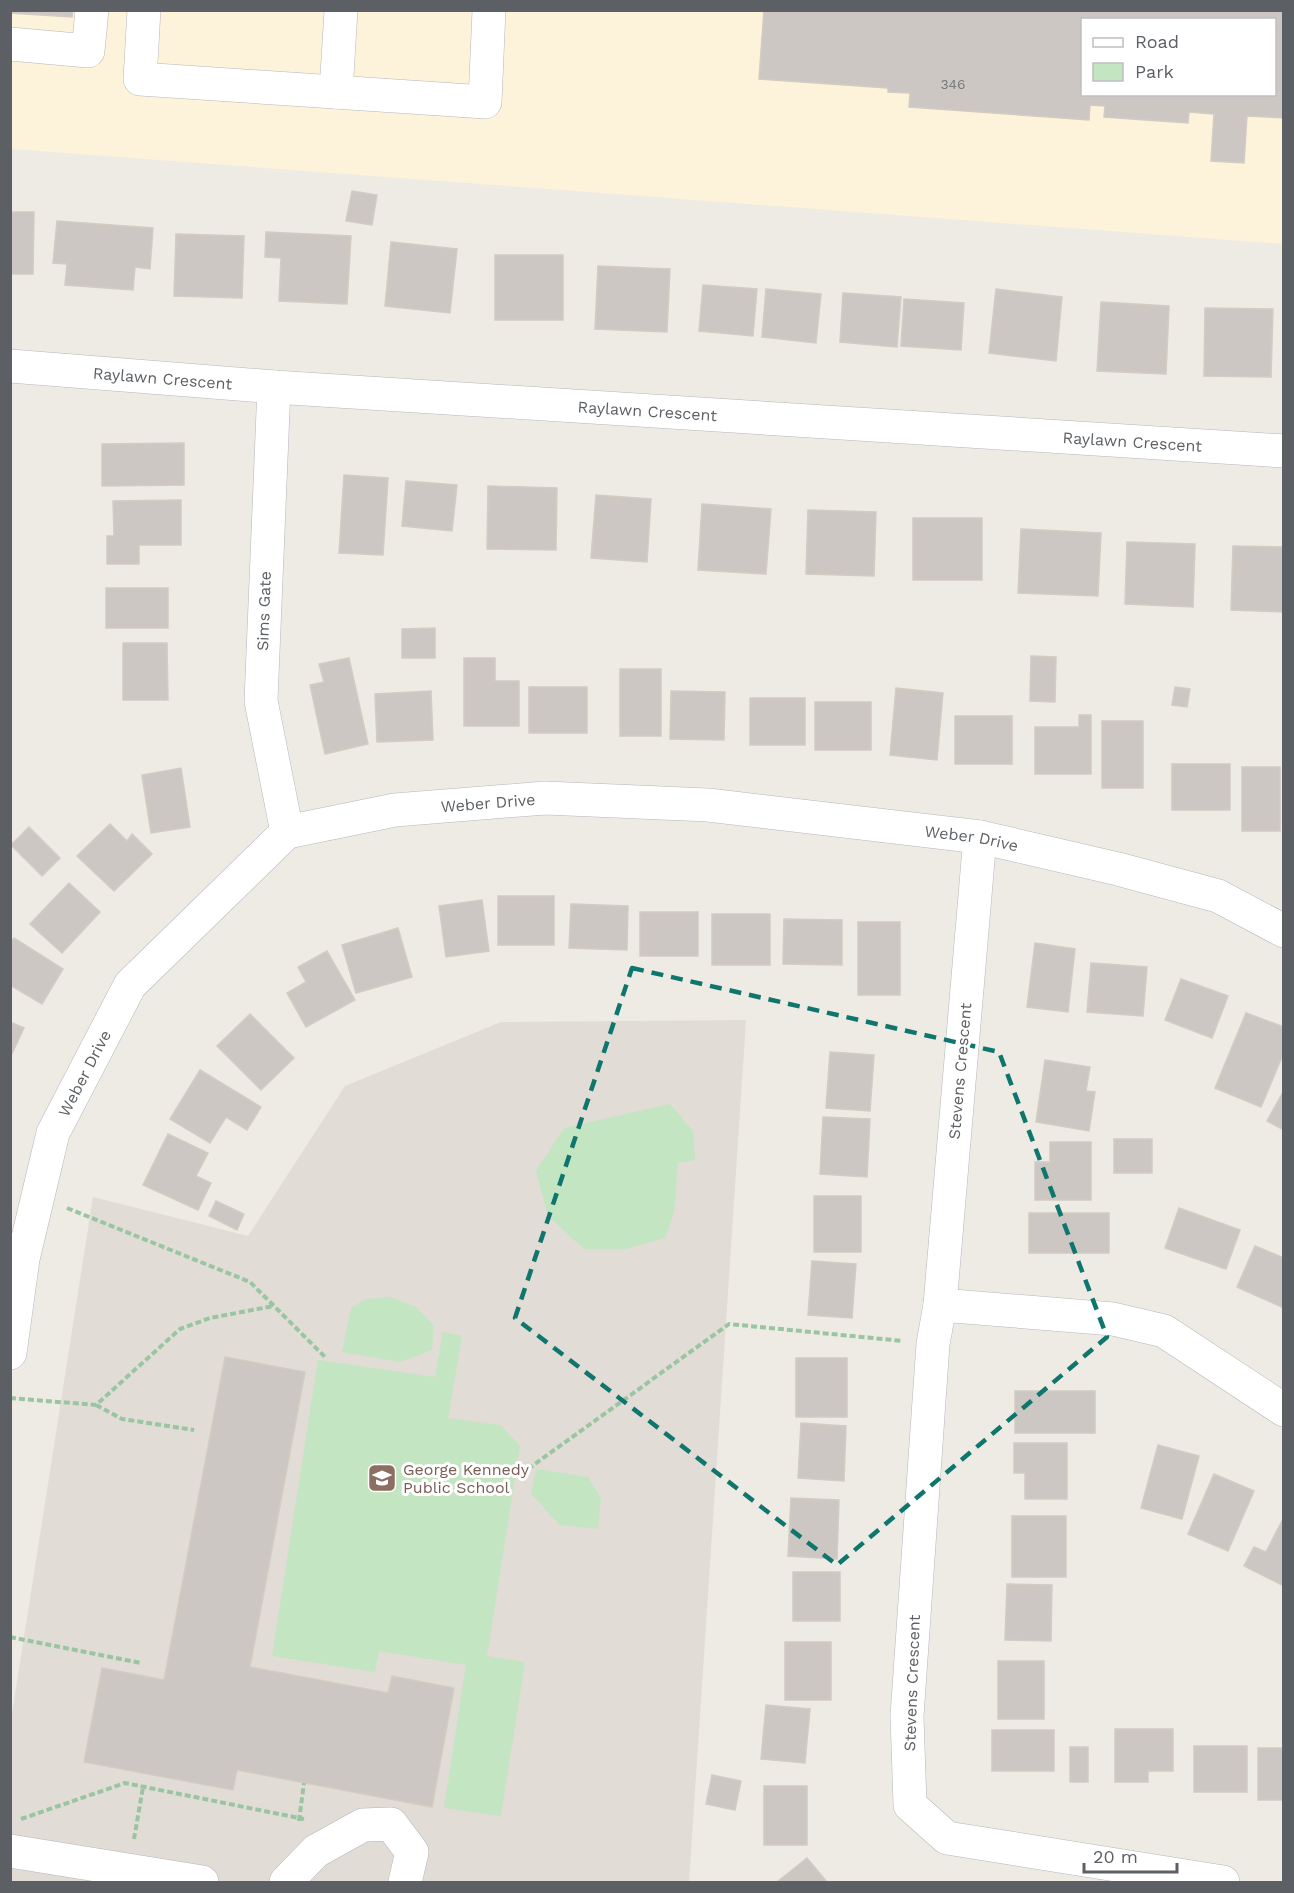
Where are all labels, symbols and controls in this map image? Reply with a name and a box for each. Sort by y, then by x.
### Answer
legend [1081,18,1276,96]
text: Road [1135,31,1179,52]
text: Park [1135,61,1174,82]
house number: 346 [940,76,966,92]
street label: Raylawn Crescent [92,363,233,393]
street label: Raylawn Crescent [577,397,718,425]
street label: Raylawn Crescent [1062,427,1203,455]
street label: Sims Gate [253,571,275,651]
street label: Weber Drive [440,789,536,816]
street label: Weber Drive [924,821,1020,855]
street label: Stevens Crescent [945,1002,975,1140]
street label: Weber Drive [54,1027,115,1119]
place label: George Kennedy Public School [403,1460,530,1497]
school or university icon: George Kennedy Public School [366,1462,398,1494]
street label: Stevens Crescent [900,1614,924,1752]
scale bar [1084,1836,1177,1874]
text: 20 m [1093,1846,1138,1867]

